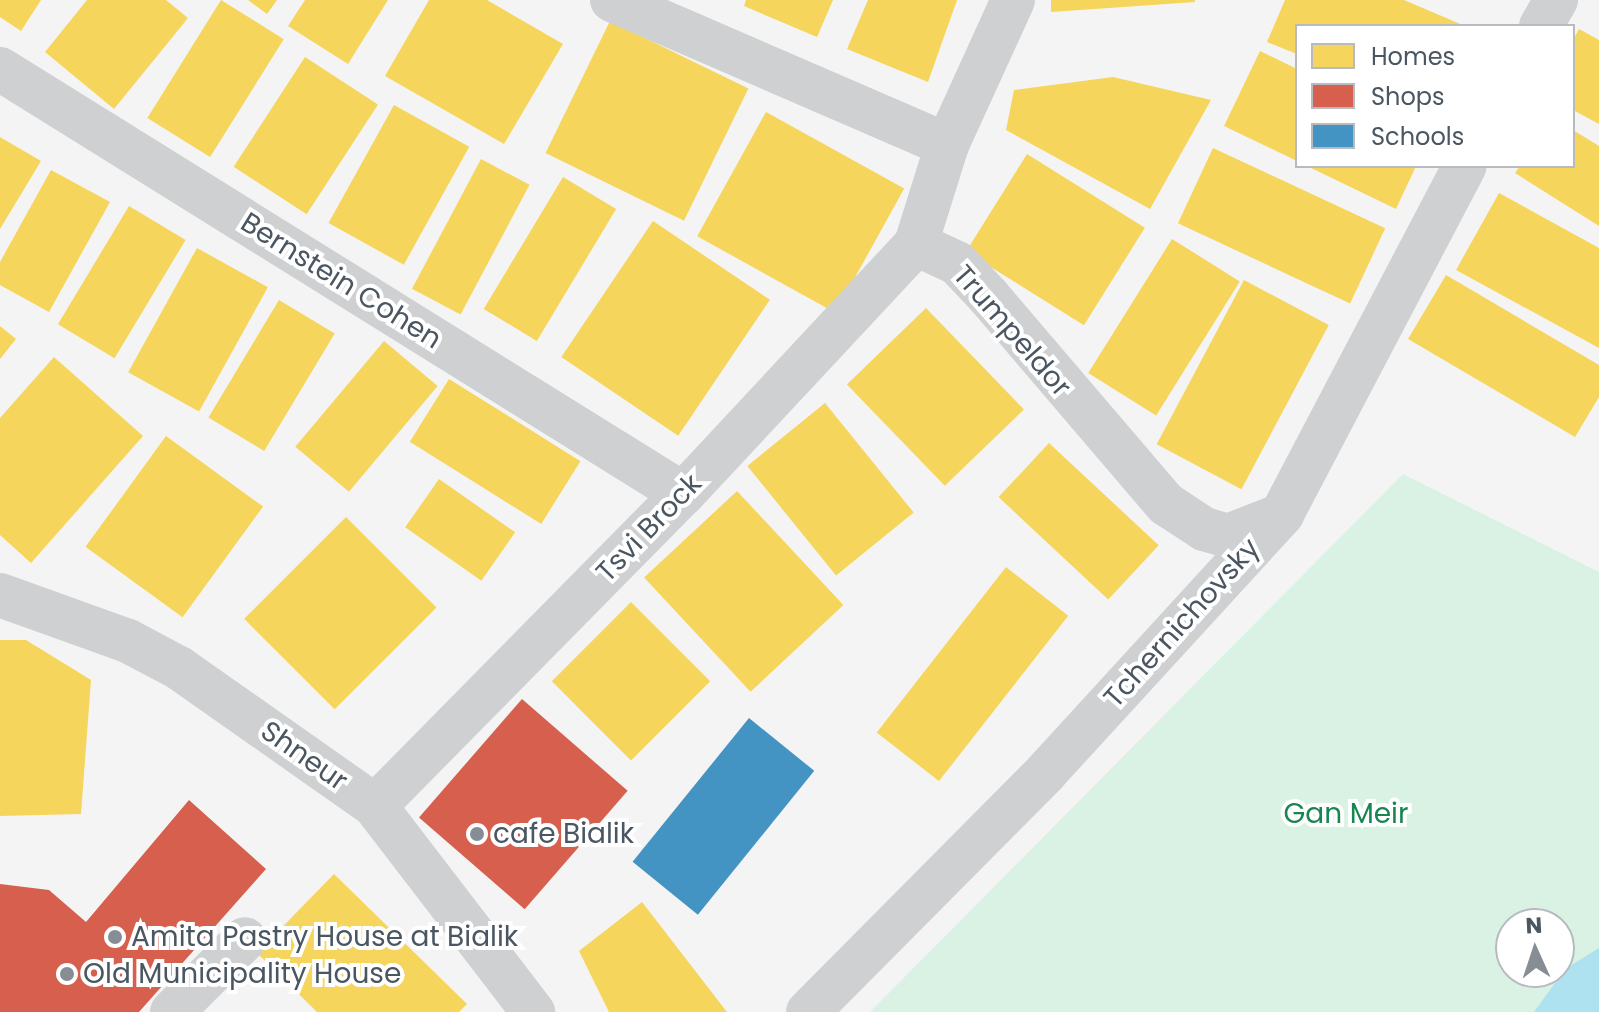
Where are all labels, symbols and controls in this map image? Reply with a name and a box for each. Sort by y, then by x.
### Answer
legend [1295,24,1575,168]
text: Homes [1371,40,1455,73]
text: Shops [1371,80,1445,113]
text: Schools [1371,120,1464,153]
street label: Bernstein Cohen [235,206,447,356]
street label: Trumpeldor [946,259,1078,403]
street label: Tsvi Brock [589,467,709,589]
street label: Tchernichovsky [1097,531,1267,715]
street label: Shneur [254,714,354,798]
park label: Gan Meir [1284,797,1408,831]
place label: cafe Bialik [493,817,634,851]
marker: cafe Bialik [468,825,486,843]
north arrow [1495,908,1575,988]
text: N [1525,910,1543,941]
place label: Amita Pastry House at Bialik [131,920,518,954]
marker: Amita Pastry House at Bialik [106,928,124,946]
place label: Old Municipality House [83,957,401,991]
marker: Old Municipality House [58,965,76,983]

